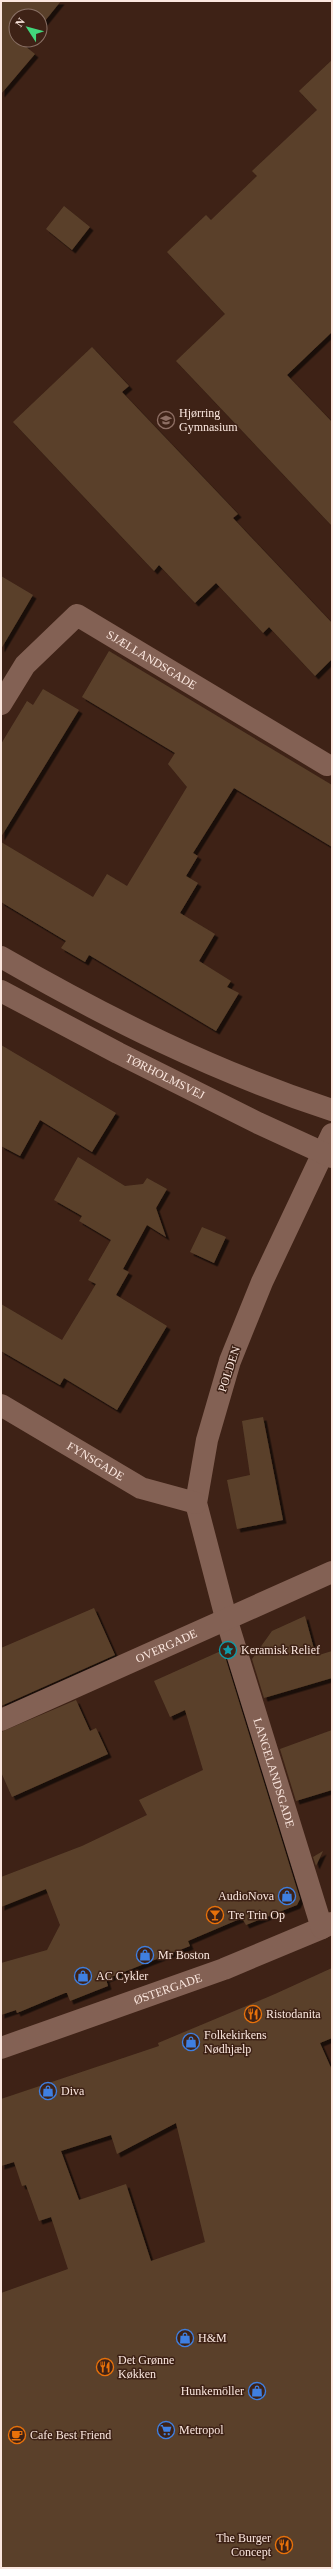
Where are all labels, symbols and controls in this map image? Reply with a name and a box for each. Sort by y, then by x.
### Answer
north arrow [8,8,48,48]
text: N [13,15,27,29]
place label: Hjørring Gymnasium [179,406,238,434]
school or university icon: Hjørring Gymnasium [156,410,176,430]
street label: SJÆLLANDSGADE [104,627,199,692]
street label: TØRHOLMSVEJ [123,1051,207,1102]
street label: POLDEN [215,1344,243,1394]
street label: FYNSGADE [64,1439,127,1483]
street label: OVERGADE [133,1626,199,1666]
place icon: Keramisk Relief [218,1640,238,1660]
place label: Keramisk Relief [241,1643,320,1657]
street label: LANGELANDSGADE [250,1716,297,1829]
shop icon: AudioNova [277,1886,297,1906]
place label: AudioNova [218,1889,275,1903]
bar icon: Tre Trin Op [205,1905,225,1925]
place label: Tre Trin Op [228,1908,285,1922]
shop icon: Mr Boston [135,1945,155,1965]
place label: Mr Boston [158,1948,210,1962]
shop icon: AC Cykler [73,1966,93,1986]
place label: AC Cykler [96,1969,148,1983]
street label: ØSTERGADE [132,1970,204,2007]
restaurant icon: Ristodanita [243,2004,263,2024]
place label: Ristodanita [266,2007,321,2021]
place label: Folkekirkens Nødhjælp [204,2028,267,2056]
shop icon: Folkekirkens Nødhjælp [181,2032,201,2052]
shop icon: Diva [38,2081,58,2101]
place label: Diva [61,2084,85,2098]
shop icon: H&M [175,2328,195,2348]
place label: H&M [198,2331,227,2345]
place label: Det Grønne Køkken [118,2353,174,2381]
restaurant icon: Det Grønne Køkken [95,2357,115,2377]
shop icon: Hunkemöller [247,2381,267,2401]
place label: Hunkemöller [181,2384,244,2398]
supermarket icon: Metropol [156,2420,176,2440]
place label: Metropol [179,2423,224,2437]
cafe icon: Cafe Best Friend [7,2425,27,2445]
place label: Cafe Best Friend [30,2428,111,2442]
place label: The Burger Concept [216,2531,272,2559]
restaurant icon: The Burger Concept [274,2535,294,2555]

